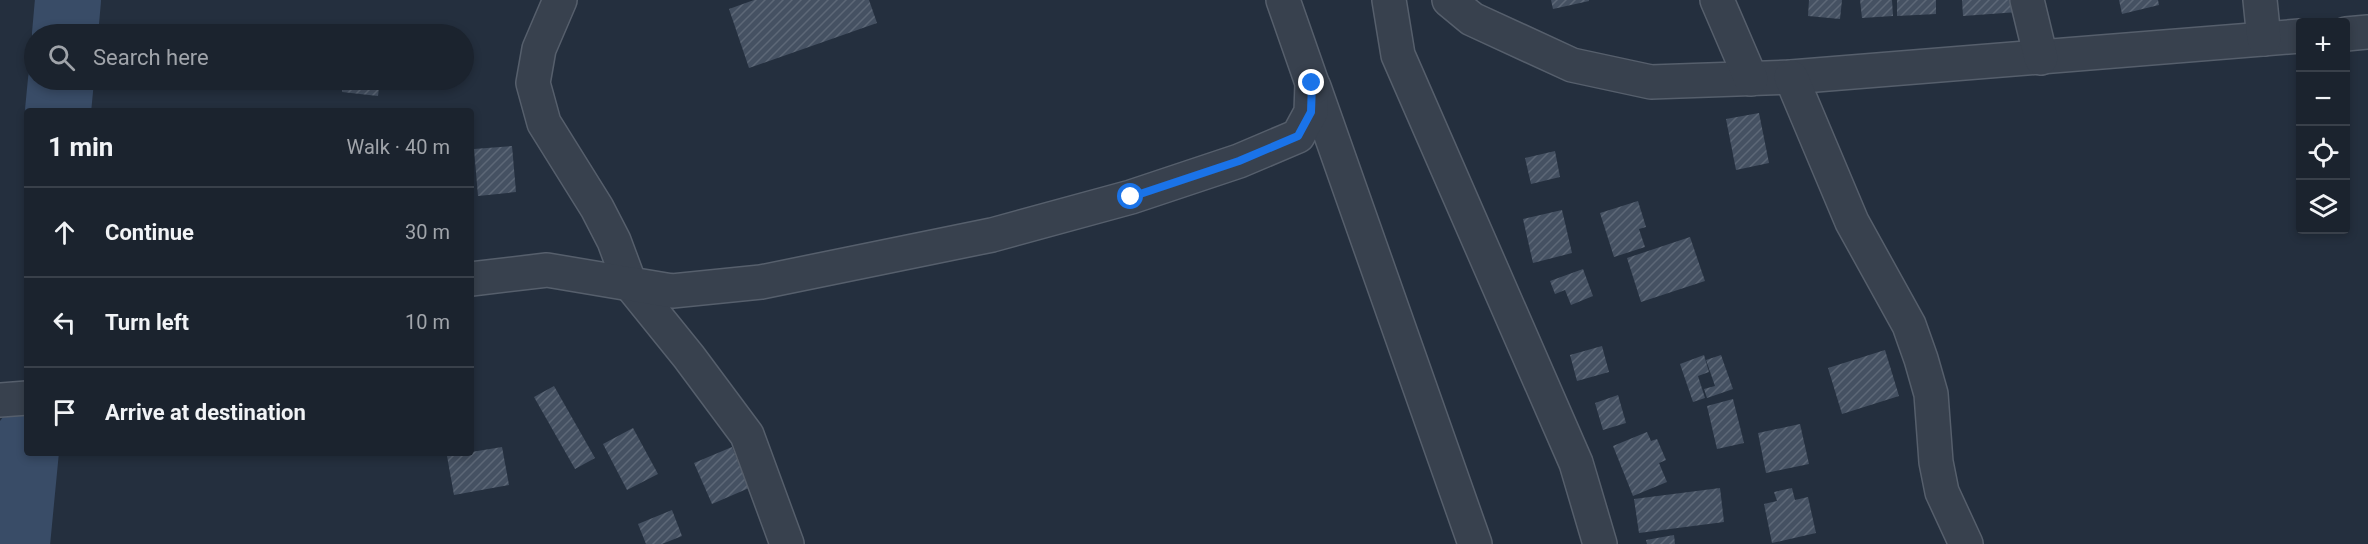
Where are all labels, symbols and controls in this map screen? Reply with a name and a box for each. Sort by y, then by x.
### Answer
map controls [2296,18,2350,234]
button: + [2296,18,2350,72]
search box [24,24,474,90]
icon: search [45,41,78,74]
text: Search here [93,45,209,70]
route end [1298,69,1324,95]
button: − [2296,72,2350,126]
button: locate [2296,126,2350,180]
text: 1 min [48,132,113,162]
text: Walk · 40 m [347,135,450,159]
button: layers [2296,180,2350,234]
route start [1117,183,1143,209]
icon: ahead [48,216,81,249]
text: Continue [105,220,194,245]
text: 30 m [405,220,450,244]
icon: left [48,306,81,339]
text: Turn left [105,310,189,335]
text: 10 m [405,310,450,334]
icon: arrive [48,396,81,429]
text: Arrive at destination [105,400,306,425]

